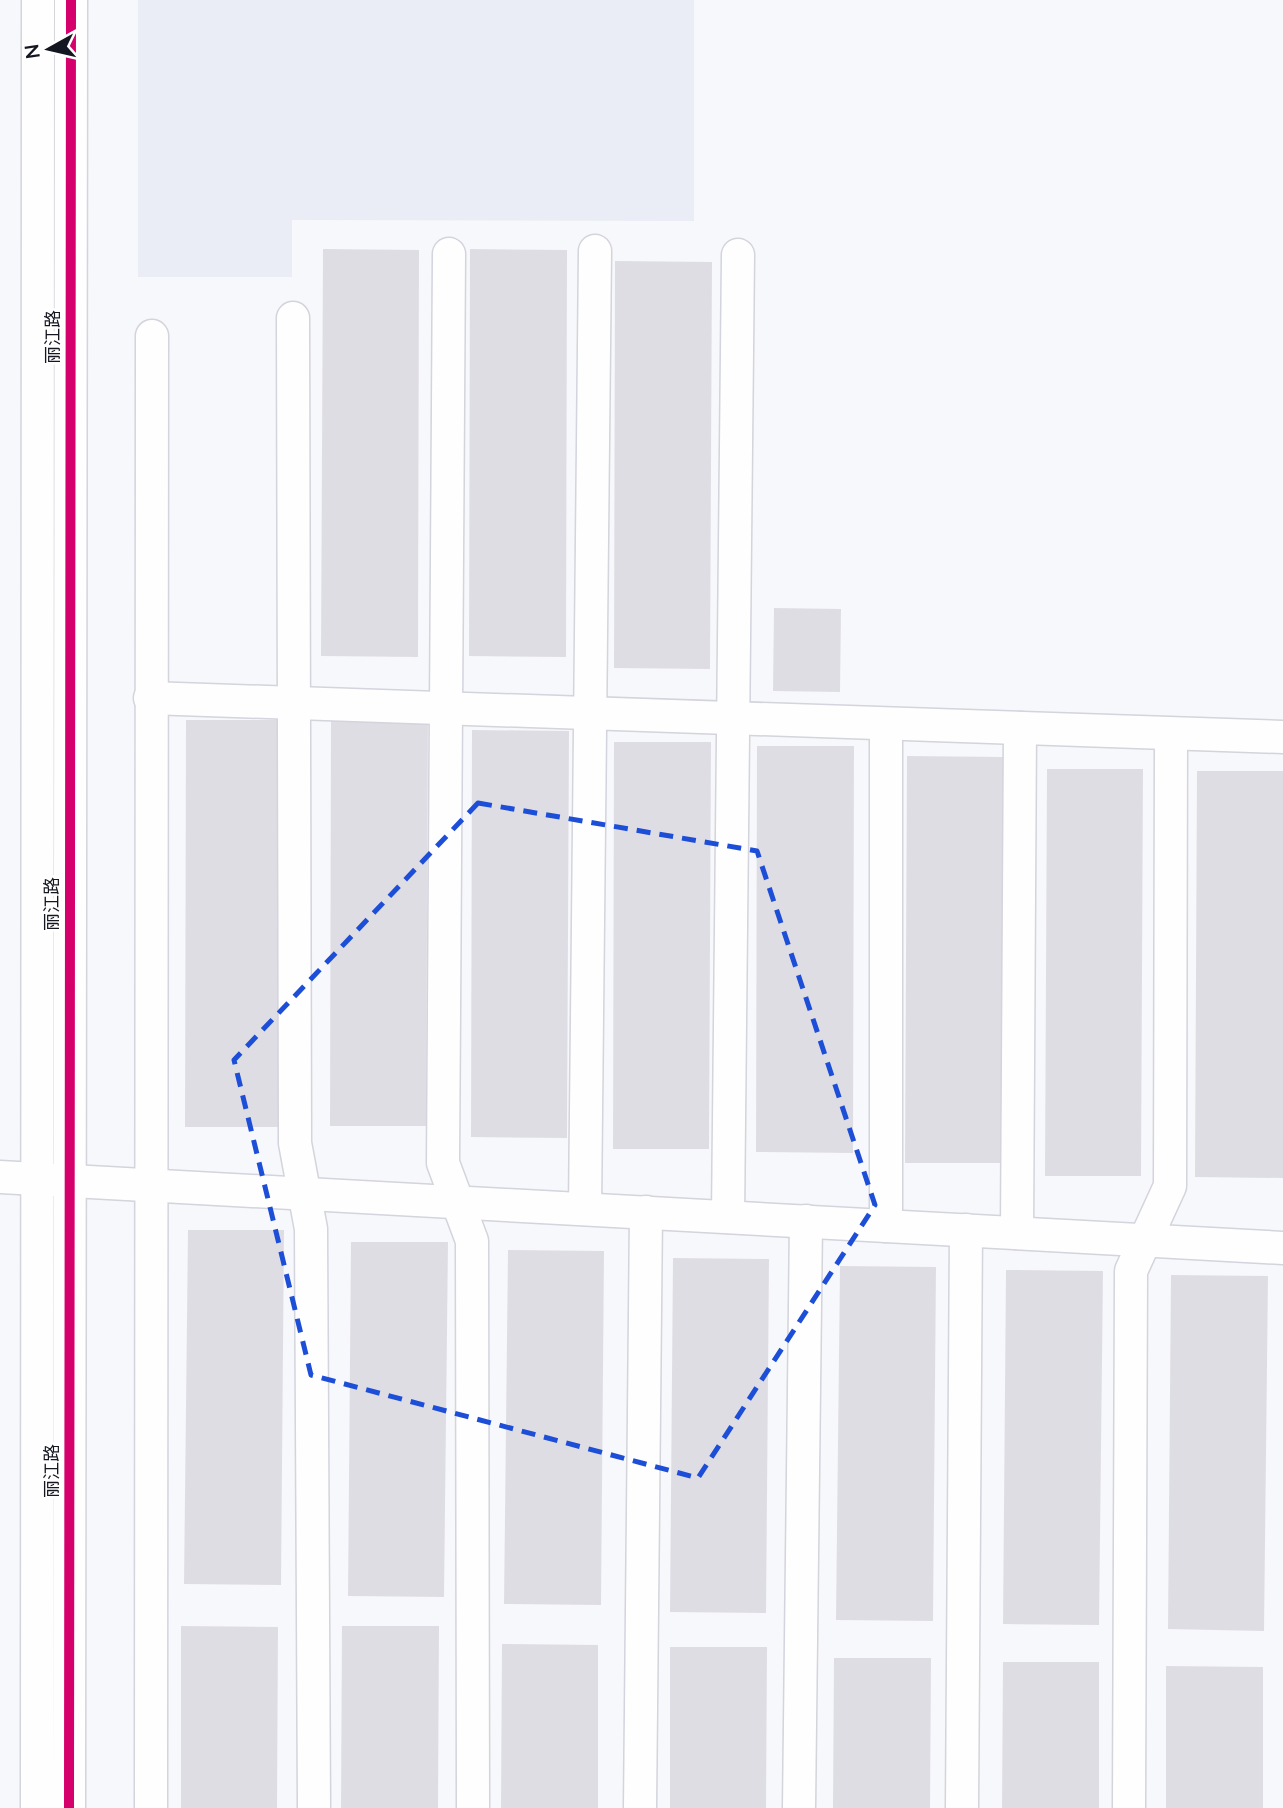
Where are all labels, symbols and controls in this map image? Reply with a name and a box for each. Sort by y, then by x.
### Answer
north arrow [14,14,84,84]
text: N [19,43,44,60]
street label: 丽江路 [41,310,63,364]
street label: 丽江路 [40,877,62,931]
street label: 丽江路 [40,1444,62,1498]

